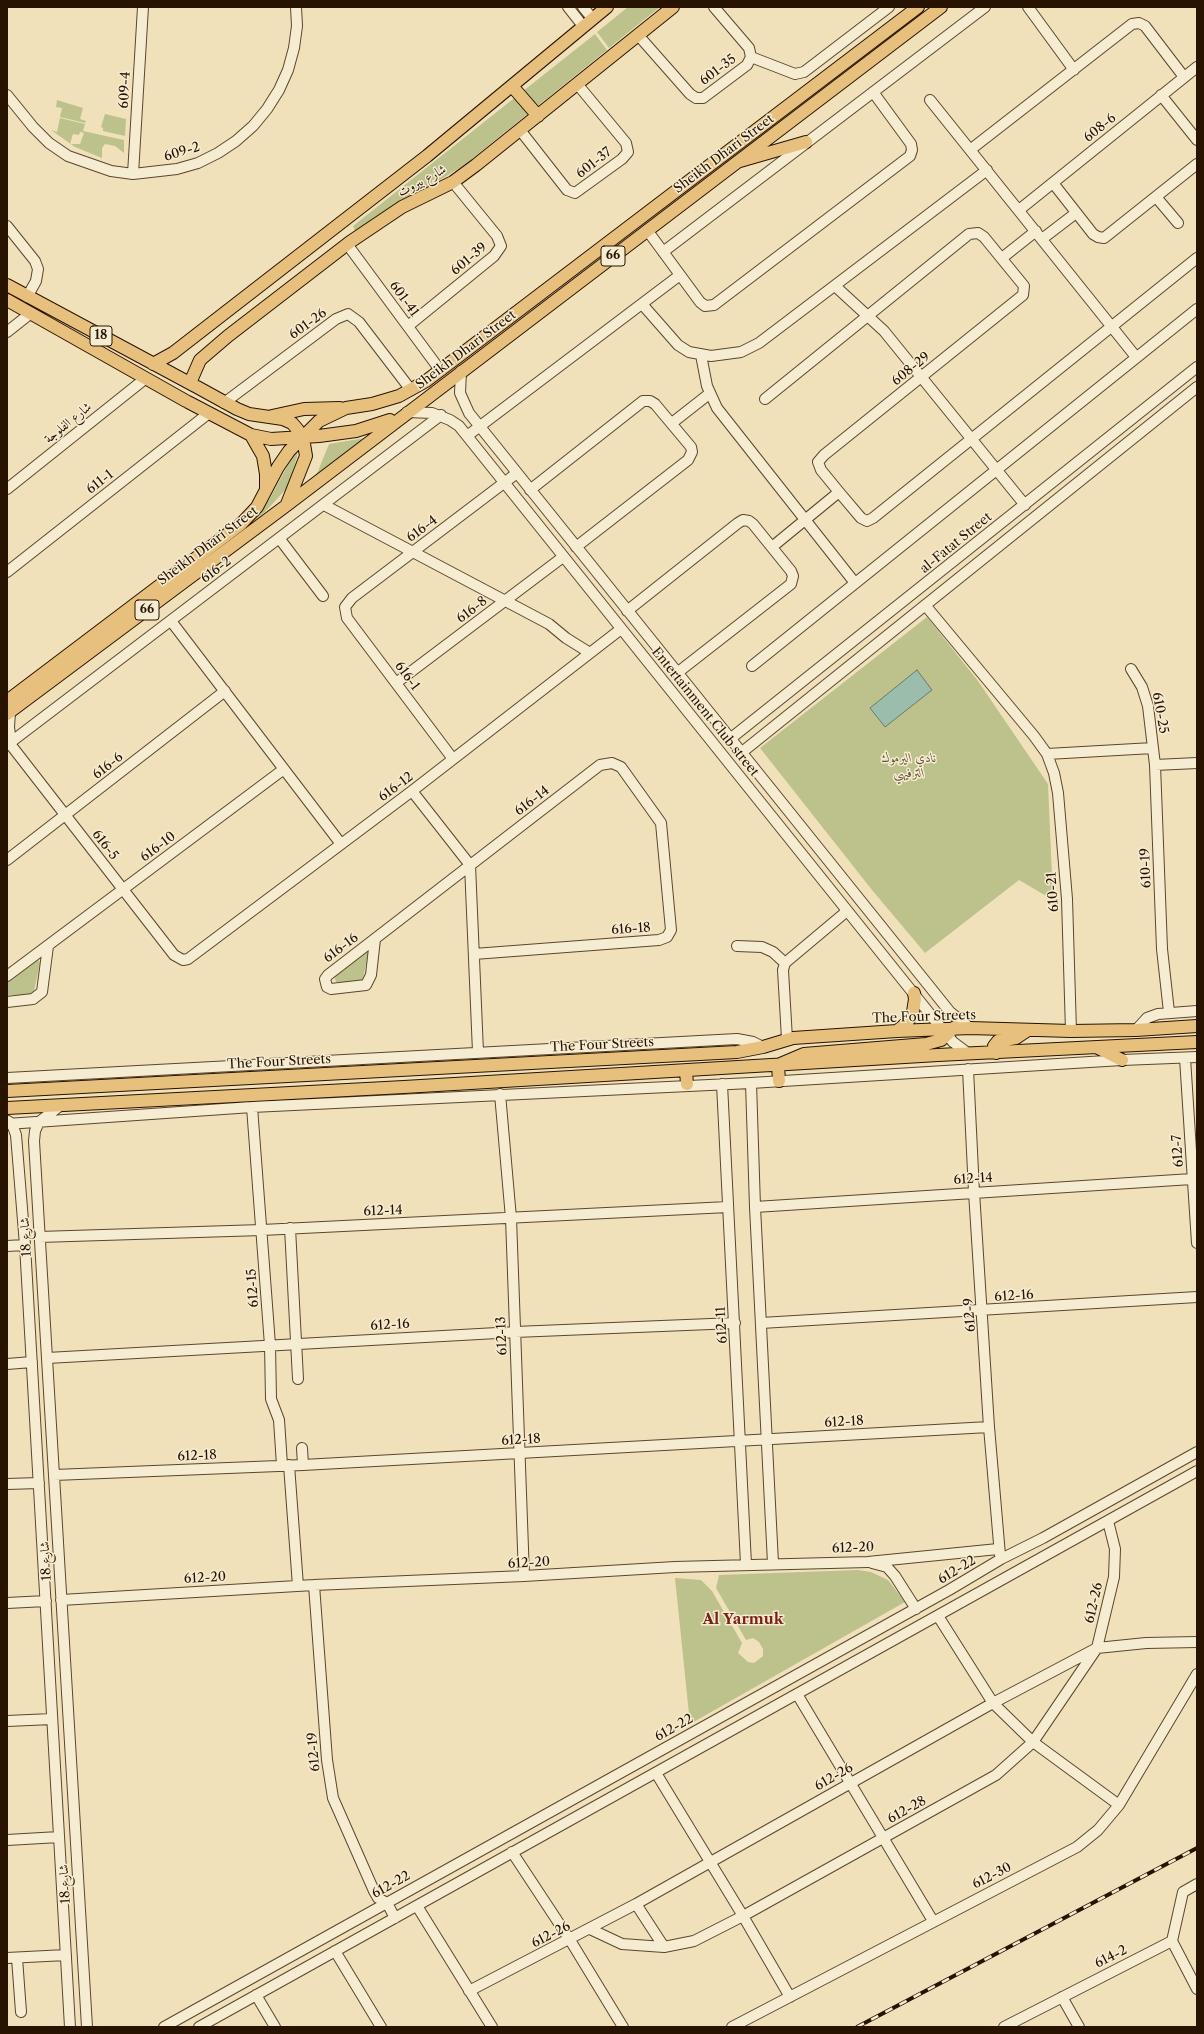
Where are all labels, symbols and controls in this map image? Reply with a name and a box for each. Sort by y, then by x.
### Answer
street label: 601-35 [697,51,739,89]
street label: 609-4 [116,71,134,109]
street label: 608-6 [1081,110,1119,146]
street label: Sheikh Dhari Street [671,111,777,197]
street label: 609-2 [162,139,202,165]
street label: 601-37 [573,144,615,182]
street label: شارع بيروت [395,162,449,200]
street label: 601-39 [448,240,490,278]
road number: 66 [601,246,625,266]
street label: 601-41 [386,278,422,320]
street label: 601-26 [286,305,330,343]
street label: Sheikh Dhari Street [413,307,519,393]
road number: 18 [90,326,112,346]
street label: 608-29 [889,349,933,389]
street label: شارع الفلوجة [41,399,95,447]
street label: 611-1 [83,467,117,497]
street label: Sheikh Dhari Street [155,503,261,589]
street label: al-Fatat Street [917,509,995,577]
street label: 616-4 [404,512,440,546]
street label: 616-2 [198,554,234,586]
street label: 616-8 [454,593,490,627]
road number: 66 [135,600,159,620]
street label: Entertainment Club street [648,644,762,780]
street label: 616-1 [391,659,423,693]
street label: 610-25 [1149,691,1171,735]
street label: 616-6 [90,749,126,783]
park label: نادي اليرموك الترفيهي [881,750,937,781]
street label: 616-12 [376,769,416,805]
street label: 616-14 [512,783,552,819]
street label: 616-5 [88,827,122,863]
street label: 616-10 [137,829,179,865]
street label: 610-19 [1138,848,1154,888]
street label: 610-21 [1044,871,1062,913]
street label: 616-18 [611,920,651,938]
street label: 616-16 [321,930,361,966]
street label: The Four Streets [872,1007,976,1027]
street label: The Four Streets [550,1034,654,1056]
street label: The Four Streets [227,1051,331,1073]
street label: 612-7 [1169,1134,1187,1168]
street label: 612-14 [953,1170,993,1188]
street label: 612-14 [363,1203,403,1219]
street label: شارع 18 [17,1217,35,1257]
street label: 612-15 [244,1268,262,1308]
street label: 612-16 [994,1287,1034,1305]
street label: 612-9 [961,1297,979,1333]
street label: 612-11 [713,1306,731,1344]
street label: 612-16 [370,1316,410,1334]
street label: 612-13 [494,1316,510,1356]
street label: 612-18 [824,1413,864,1431]
street label: 612-18 [501,1431,541,1449]
street label: 612-18 [177,1448,217,1464]
street label: 612-20 [832,1539,874,1557]
street label: شارع 18 [37,1541,55,1581]
street label: 612-22 [935,1553,979,1587]
street label: 612-20 [508,1554,550,1572]
street label: 612-20 [184,1569,226,1587]
street label: 612-26 [1082,1581,1106,1625]
district label: Al Yarmuk [702,1611,784,1629]
street label: 612-22 [652,1711,696,1745]
street label: 612-19 [305,1732,323,1772]
street label: 612-26 [812,1760,856,1794]
street label: 612-28 [885,1793,929,1827]
street label: 612-30 [970,1860,1014,1892]
street label: شارع 18 [56,1864,74,1904]
street label: 612-22 [369,1868,413,1902]
street label: 612-26 [529,1919,573,1951]
street label: 614-2 [1092,1942,1130,1972]

